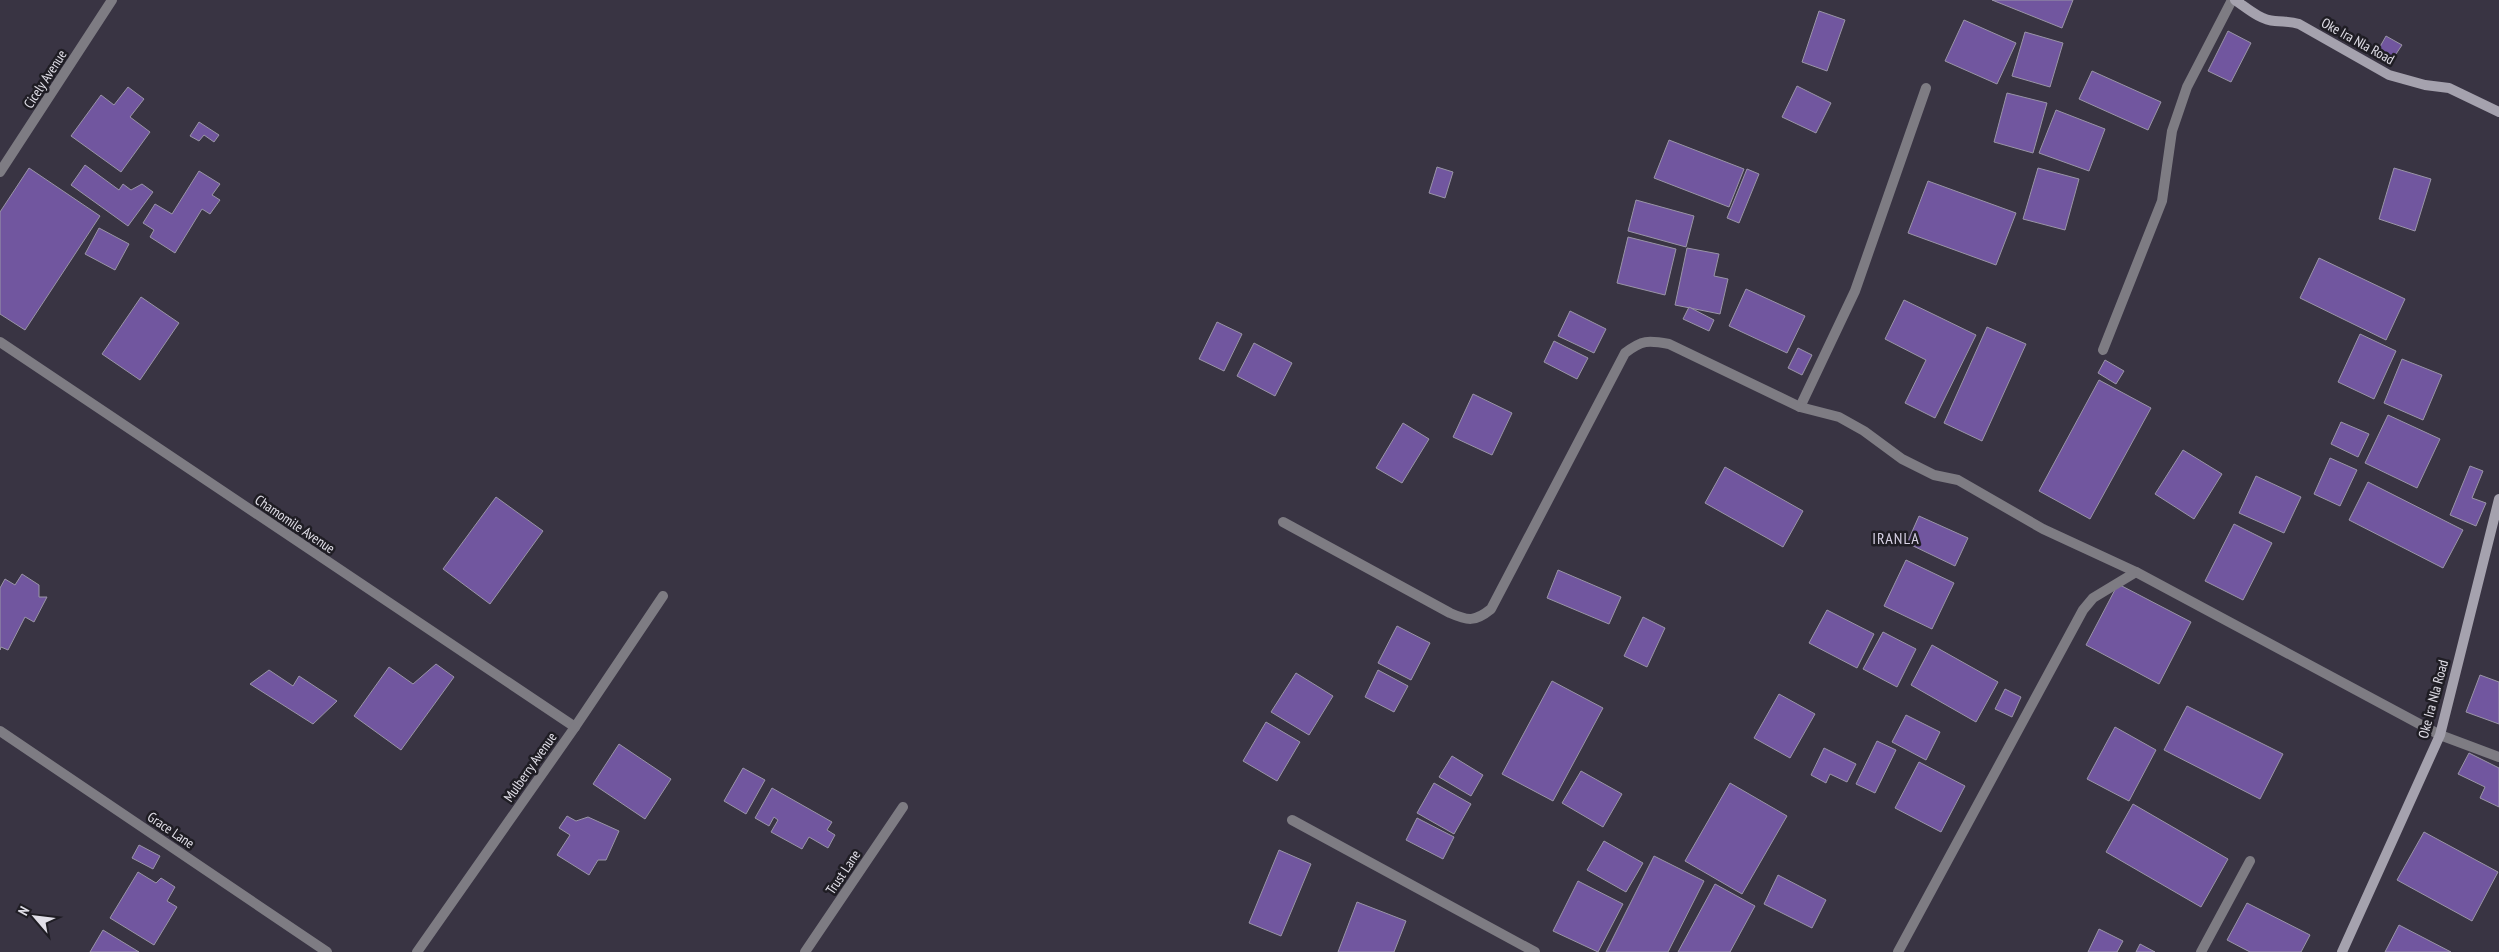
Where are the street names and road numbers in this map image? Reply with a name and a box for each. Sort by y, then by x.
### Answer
street label: Oke Ira Nla Road [2318,14,2398,68]
street label: Cicely Avenue [19,46,71,112]
street label: Chamomile Avenue [252,491,339,557]
street label: Oke Ira Nla Road [2414,658,2452,740]
street label: Mulberry Avenue [500,729,561,805]
street label: Grace Lane [144,808,198,852]
street label: Trust Lane [822,846,864,898]

